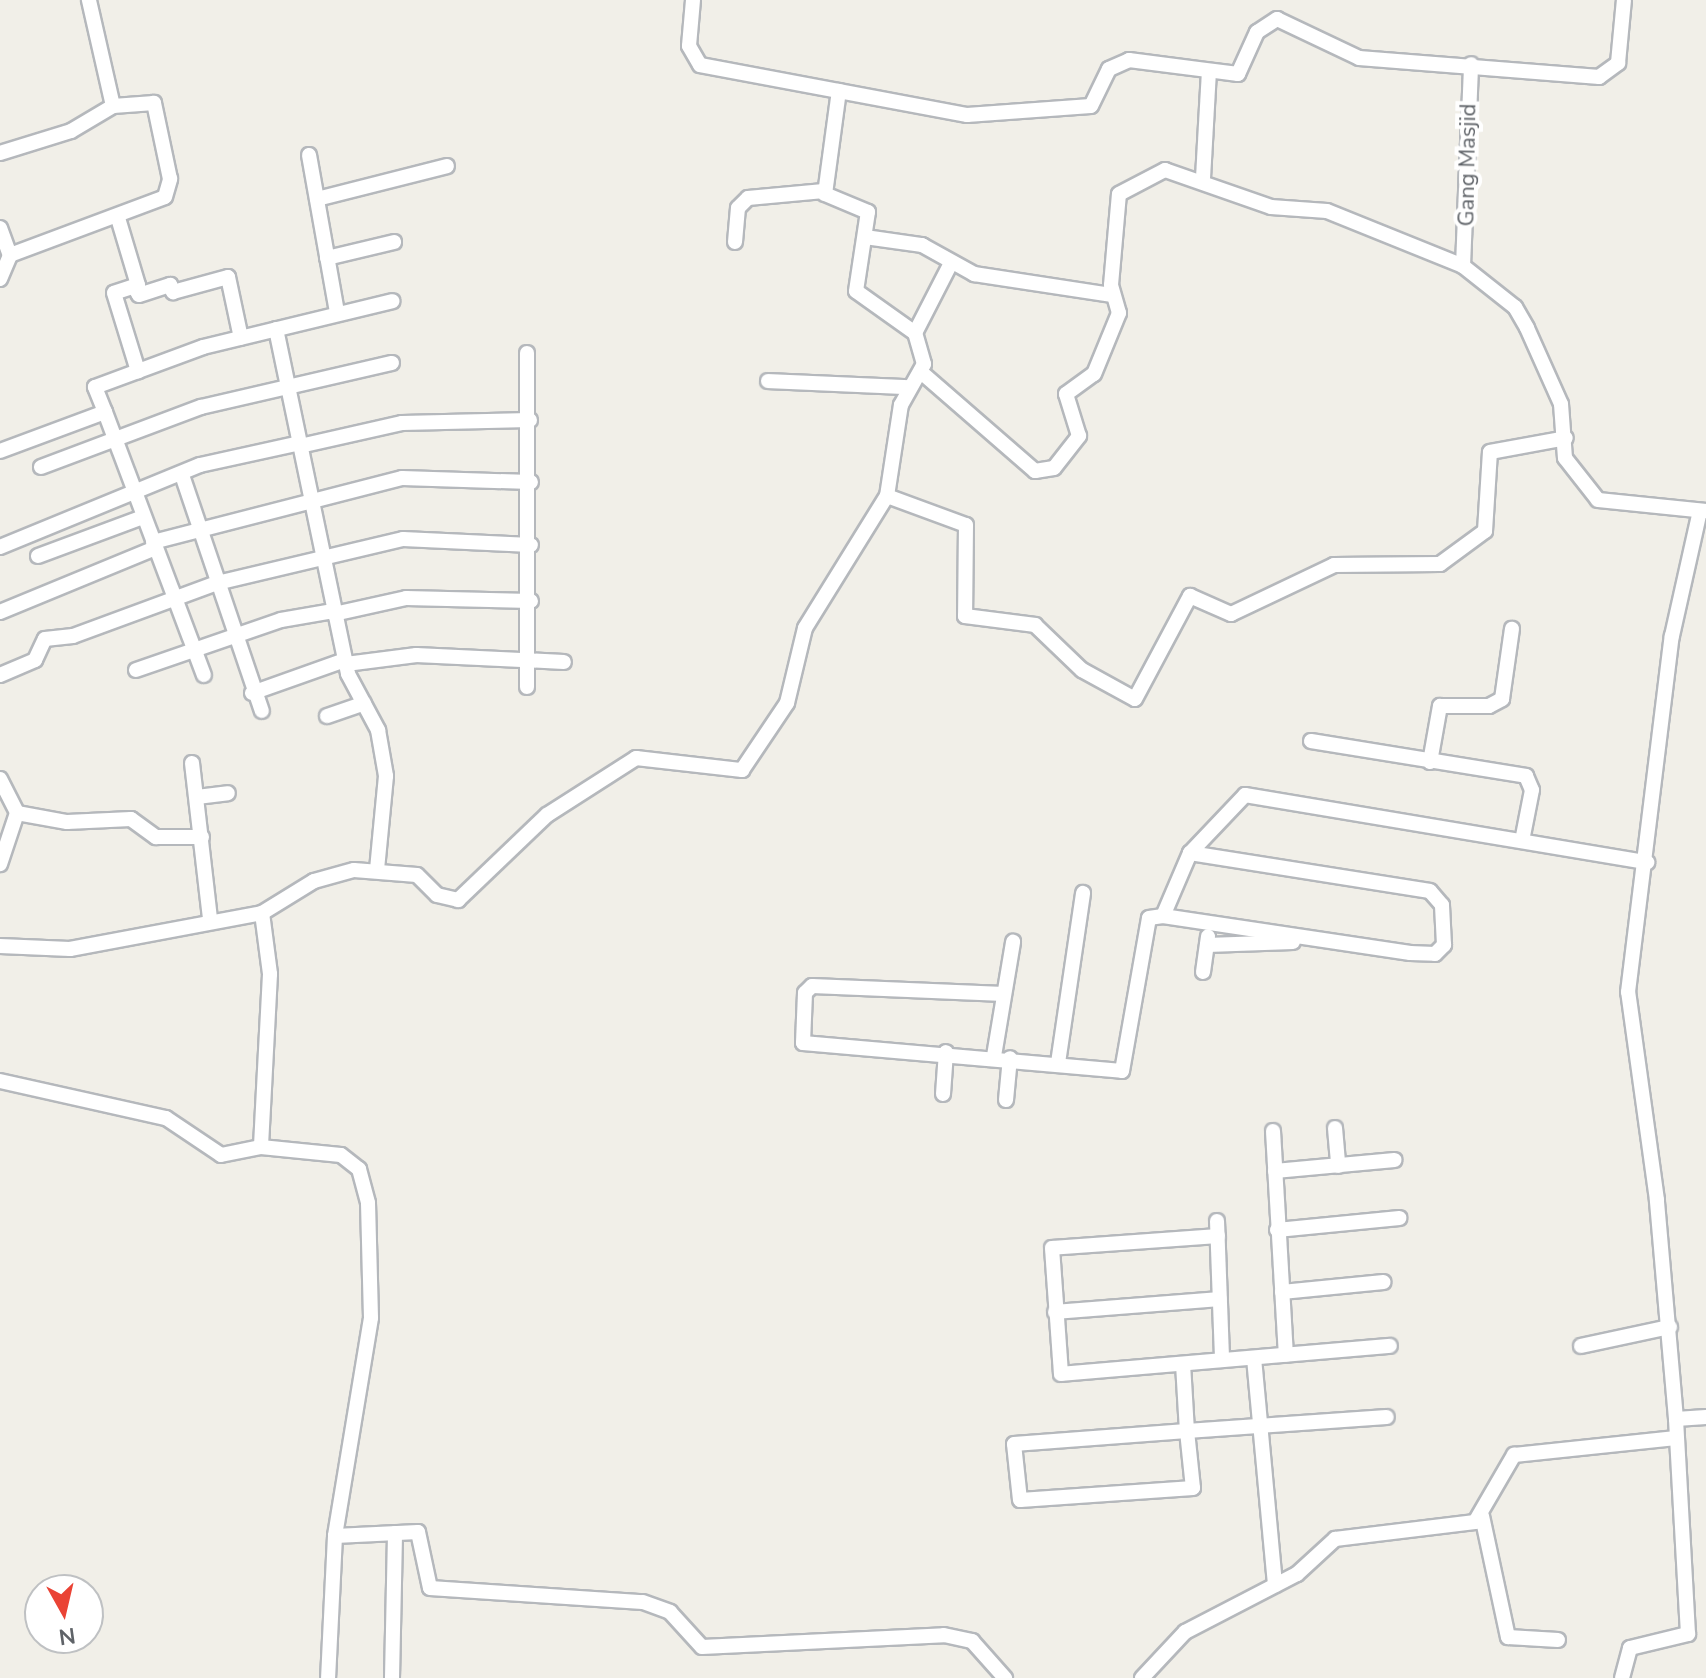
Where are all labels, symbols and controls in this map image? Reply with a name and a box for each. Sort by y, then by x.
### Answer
street label: Gang Masjid [1454,103,1482,227]
north arrow [24,1574,104,1654]
text: N [57,1620,77,1652]

